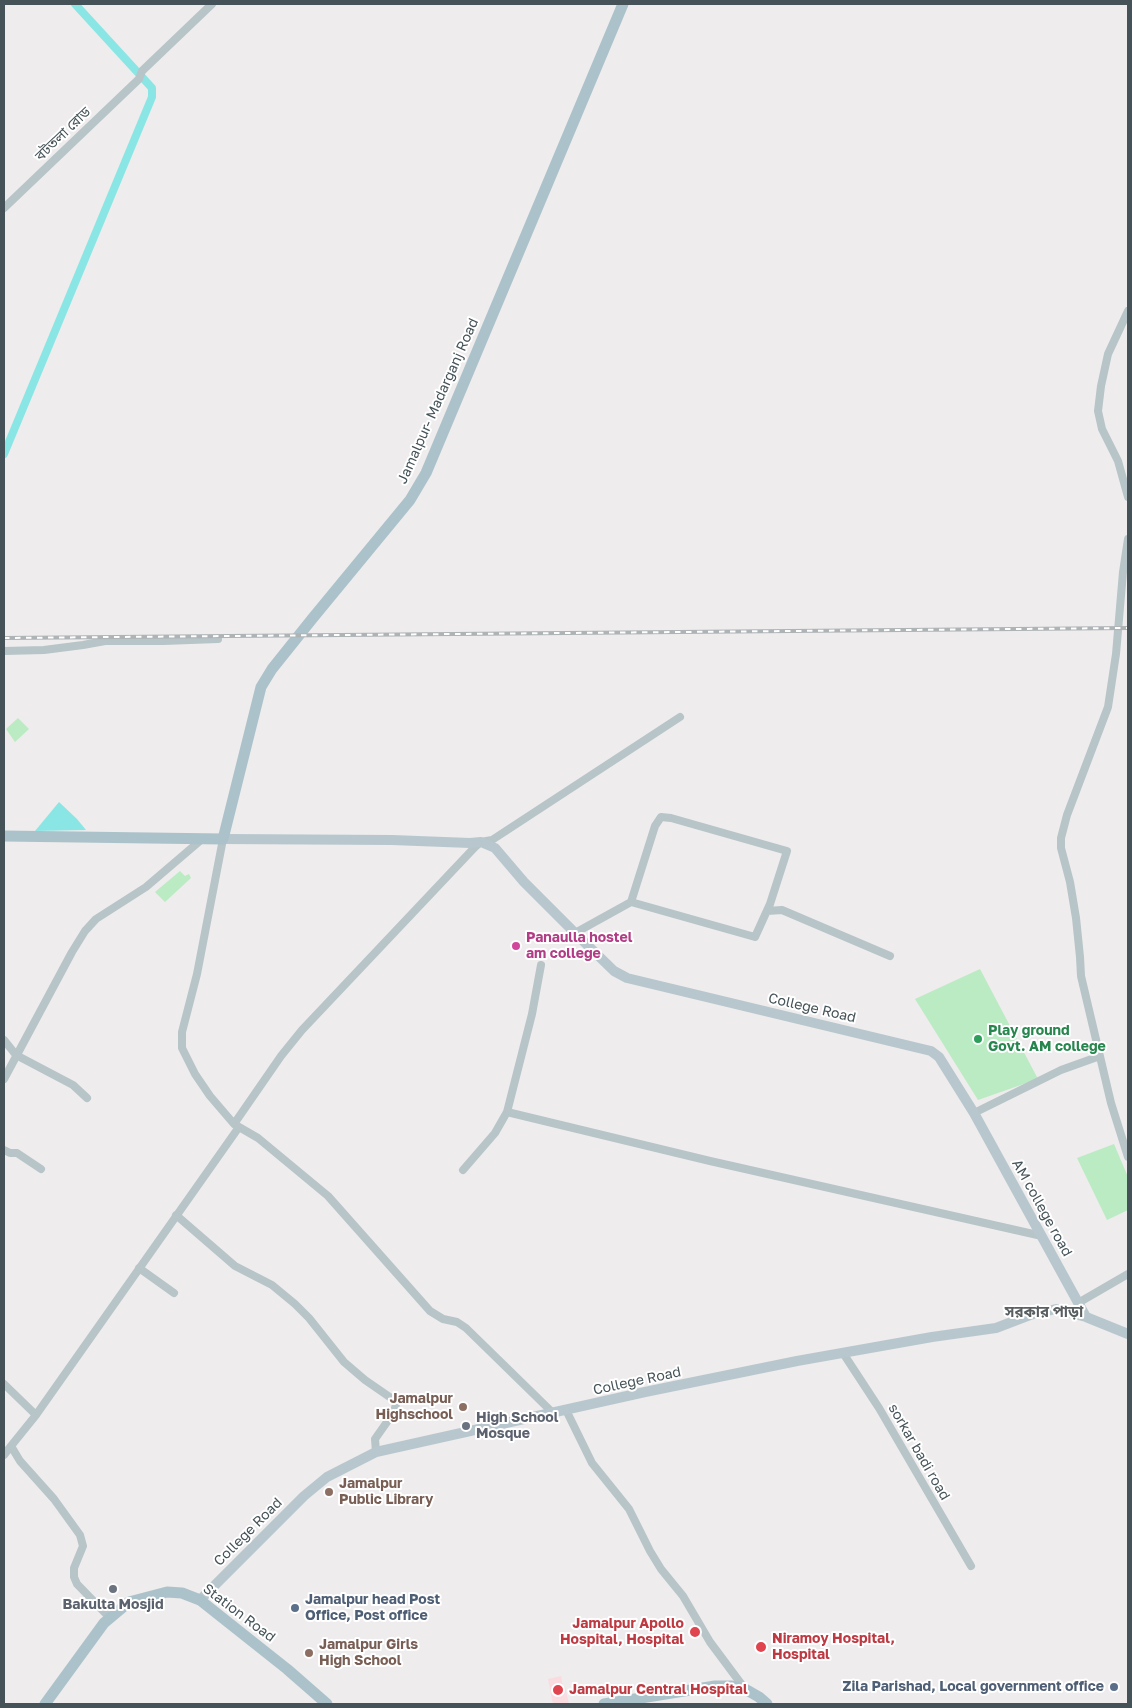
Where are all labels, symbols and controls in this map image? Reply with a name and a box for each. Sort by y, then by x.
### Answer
street label: বটতলা রোড [32,103,94,165]
street label: Jamalpur- Madarganj Road [394,316,482,486]
place label: Panaulla hostel am college [526,930,632,962]
marker: Panaulla hostel am college [510,940,522,952]
street label: College Road [767,990,857,1026]
place label: Play ground Govt. AM college [988,1023,1106,1056]
marker: Play ground Govt. AM college [972,1033,984,1045]
street label: AM college road [1008,1157,1076,1259]
district label: সরকার পাড়া [1005,1303,1083,1321]
street label: College Road [592,1363,682,1399]
place label: Jamalpur Highschool [376,1391,453,1424]
marker: Jamalpur Highschool [457,1401,469,1413]
street label: sorkar badi road [885,1401,953,1503]
place label: High School Mosque [476,1410,558,1442]
marker: High School Mosque [460,1420,472,1432]
place label: Jamalpur Public Library [339,1476,433,1508]
marker: Jamalpur Public Library [323,1486,335,1498]
street label: College Road [210,1494,286,1570]
street label: Station Road [200,1580,278,1646]
marker: Bakulta Mosjid [107,1583,119,1595]
place label: Jamalpur head Post Office, Post office [305,1592,440,1624]
place label: Bakulta Mosjid [62,1597,164,1613]
marker: Jamalpur head Post Office, Post office [289,1602,301,1614]
place label: Jamalpur Apollo Hospital, Hospital [560,1616,684,1648]
marker: Jamalpur Apollo Hospital, Hospital [688,1625,702,1639]
place label: Niramoy Hospital, Hospital [772,1631,895,1664]
place label: Jamalpur Girls High School [319,1637,418,1670]
marker: Niramoy Hospital, Hospital [754,1640,768,1654]
marker: Jamalpur Girls High School [303,1647,315,1659]
place label: Zila Parishad, Local government office [843,1679,1104,1695]
marker: Zila Parishad, Local government office [1108,1681,1120,1693]
place label: Jamalpur Central Hospital [569,1682,748,1698]
marker: Jamalpur Central Hospital [551,1683,565,1697]

